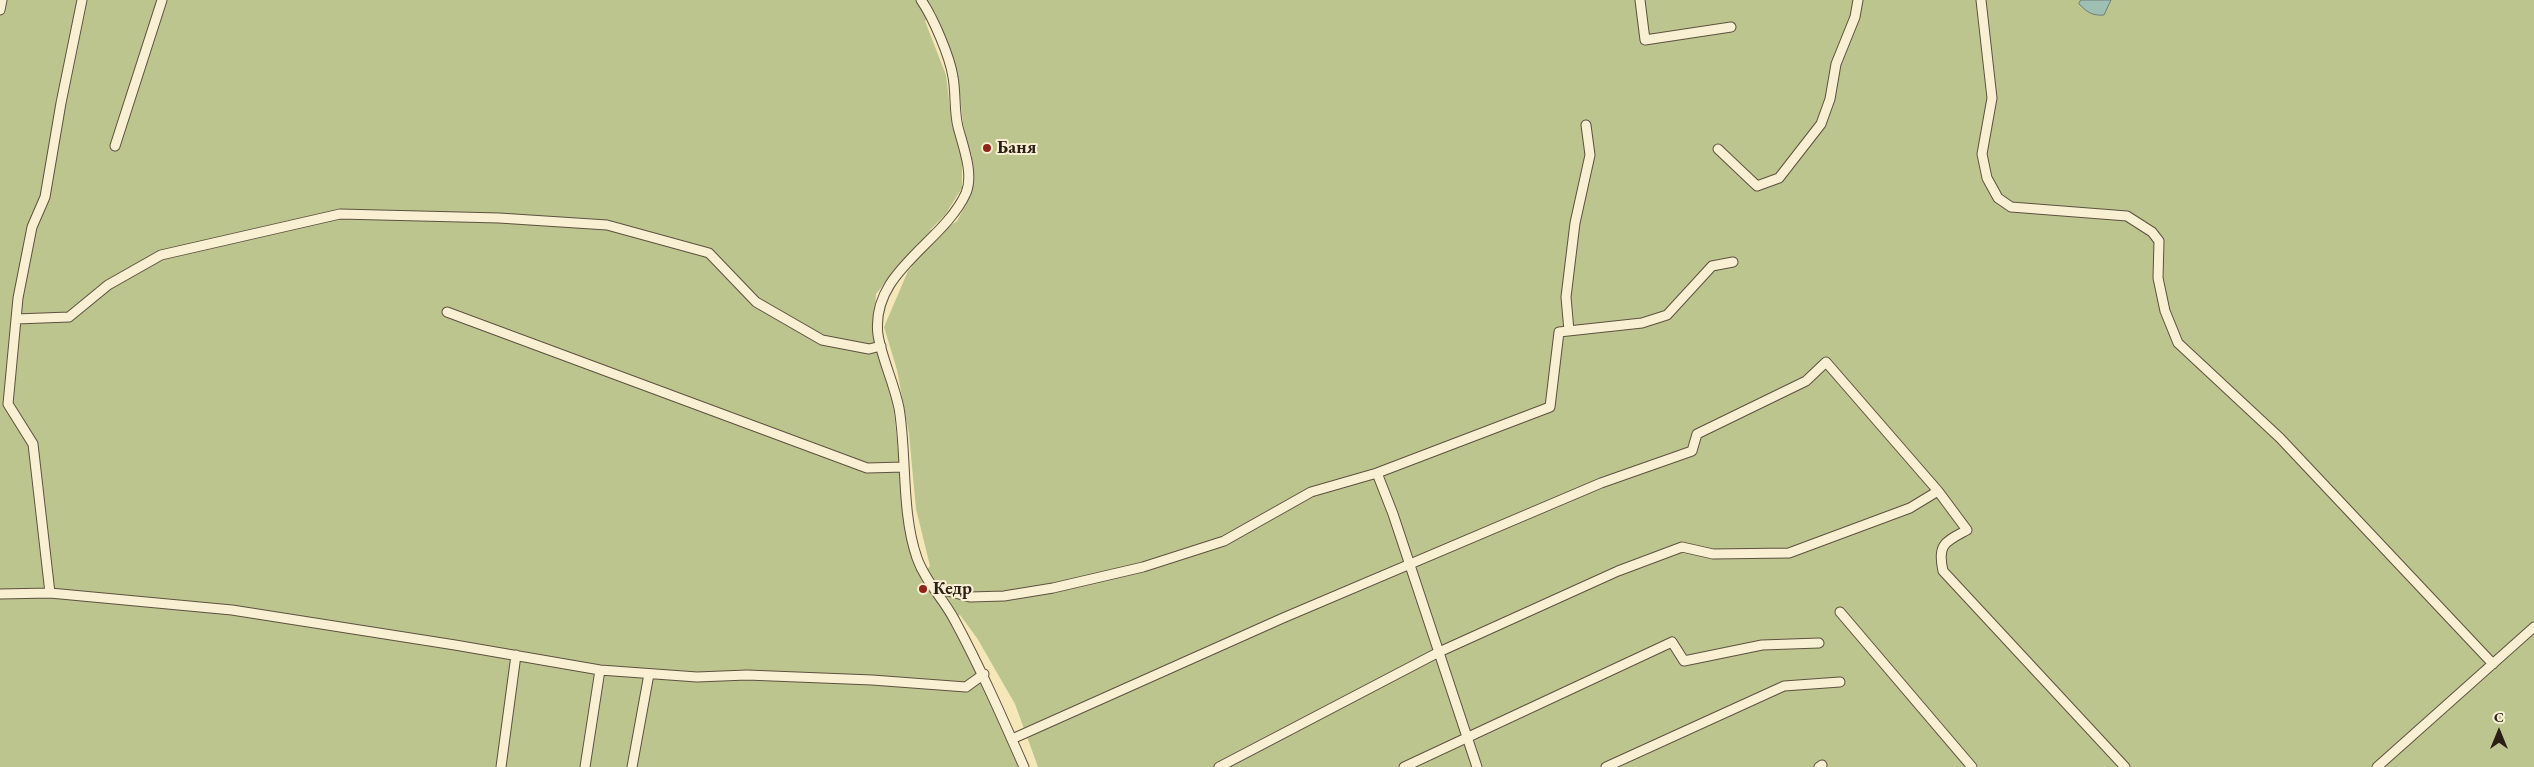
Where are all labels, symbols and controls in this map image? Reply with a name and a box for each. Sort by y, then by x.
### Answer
place label: Баня [997,137,1036,159]
marker: Баня [981,142,993,154]
place label: Кедр [933,578,972,600]
marker: Кедр [917,583,929,595]
north arrow [2474,707,2524,757]
text: С [2494,708,2504,726]

